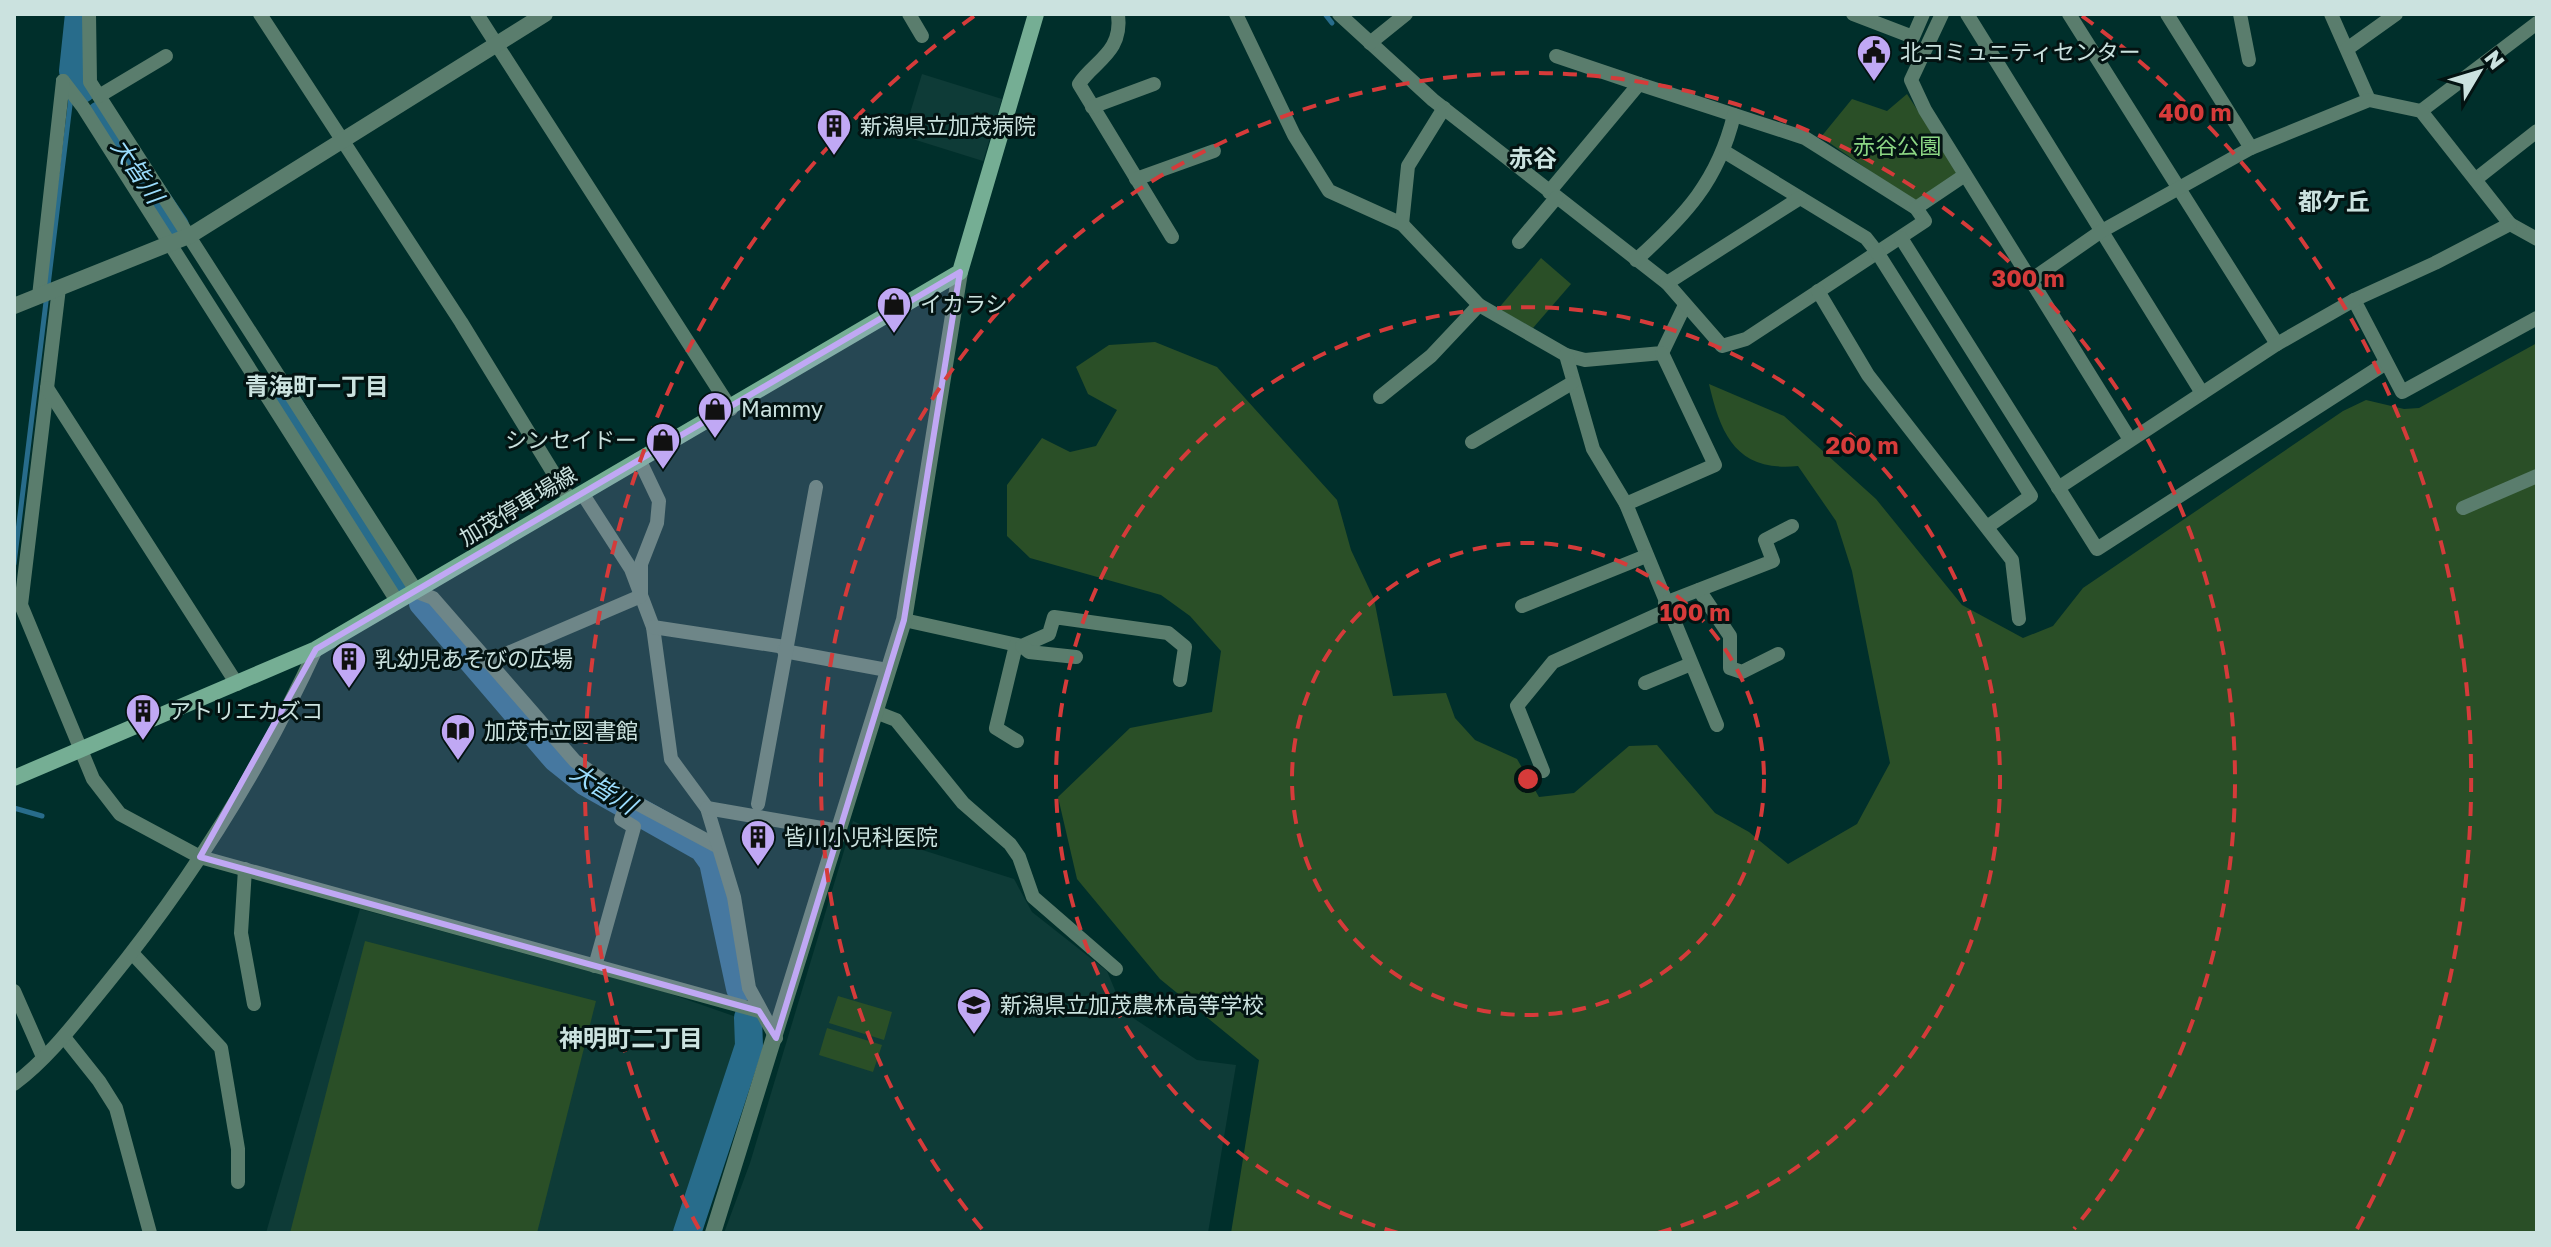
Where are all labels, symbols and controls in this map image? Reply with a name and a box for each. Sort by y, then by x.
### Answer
north arrow [2439,32,2519,112]
public building icon: 北コミュニティセンター [1855,33,1893,83]
place label: 北コミュニティセンター [1900,38,2141,65]
text: N [2479,44,2511,74]
text: 400 m [2158,97,2232,126]
building icon: 新潟県立加茂病院 [815,107,853,157]
place label: 新潟県立加茂病院 [860,112,1036,139]
water label: 大皆川 [106,132,172,211]
park label: 赤谷公園 [1853,132,1941,159]
district label: 赤谷 [1509,143,1557,172]
district label: 都ケ丘 [2298,186,2370,215]
text: 300 m [1992,263,2064,292]
shop icon: イカラシ [875,285,913,335]
place label: イカラシ [920,290,1008,317]
district label: 青海町一丁目 [245,371,389,400]
shop icon: Mammy [696,390,734,440]
place label: Mammy [741,395,823,422]
shop icon: シンセイドー [644,421,682,471]
place label: シンセイドー [505,426,637,453]
text: 200 m [1826,430,1898,459]
street label: 加茂停車場線 [454,460,581,551]
text: 100 m [1660,597,1730,626]
building icon: 乳幼児あそびの広場 [330,640,368,690]
place label: 乳幼児あそびの広場 [375,645,573,672]
building icon: アトリエカズコ [124,692,162,742]
place label: アトリエカズコ [169,697,323,724]
library icon: 加茂市立図書館 [439,712,477,762]
place label: 加茂市立図書館 [484,717,638,744]
water label: 大皆川 [566,756,645,821]
centre of rings [1514,765,1542,793]
building icon: 皆川小児科医院 [739,818,777,868]
place label: 皆川小児科医院 [784,823,938,850]
school or university icon: 新潟県立加茂農林高等学校 [955,986,993,1036]
place label: 新潟県立加茂農林高等学校 [1000,991,1264,1018]
district label: 神明町二丁目 [559,1023,703,1052]

